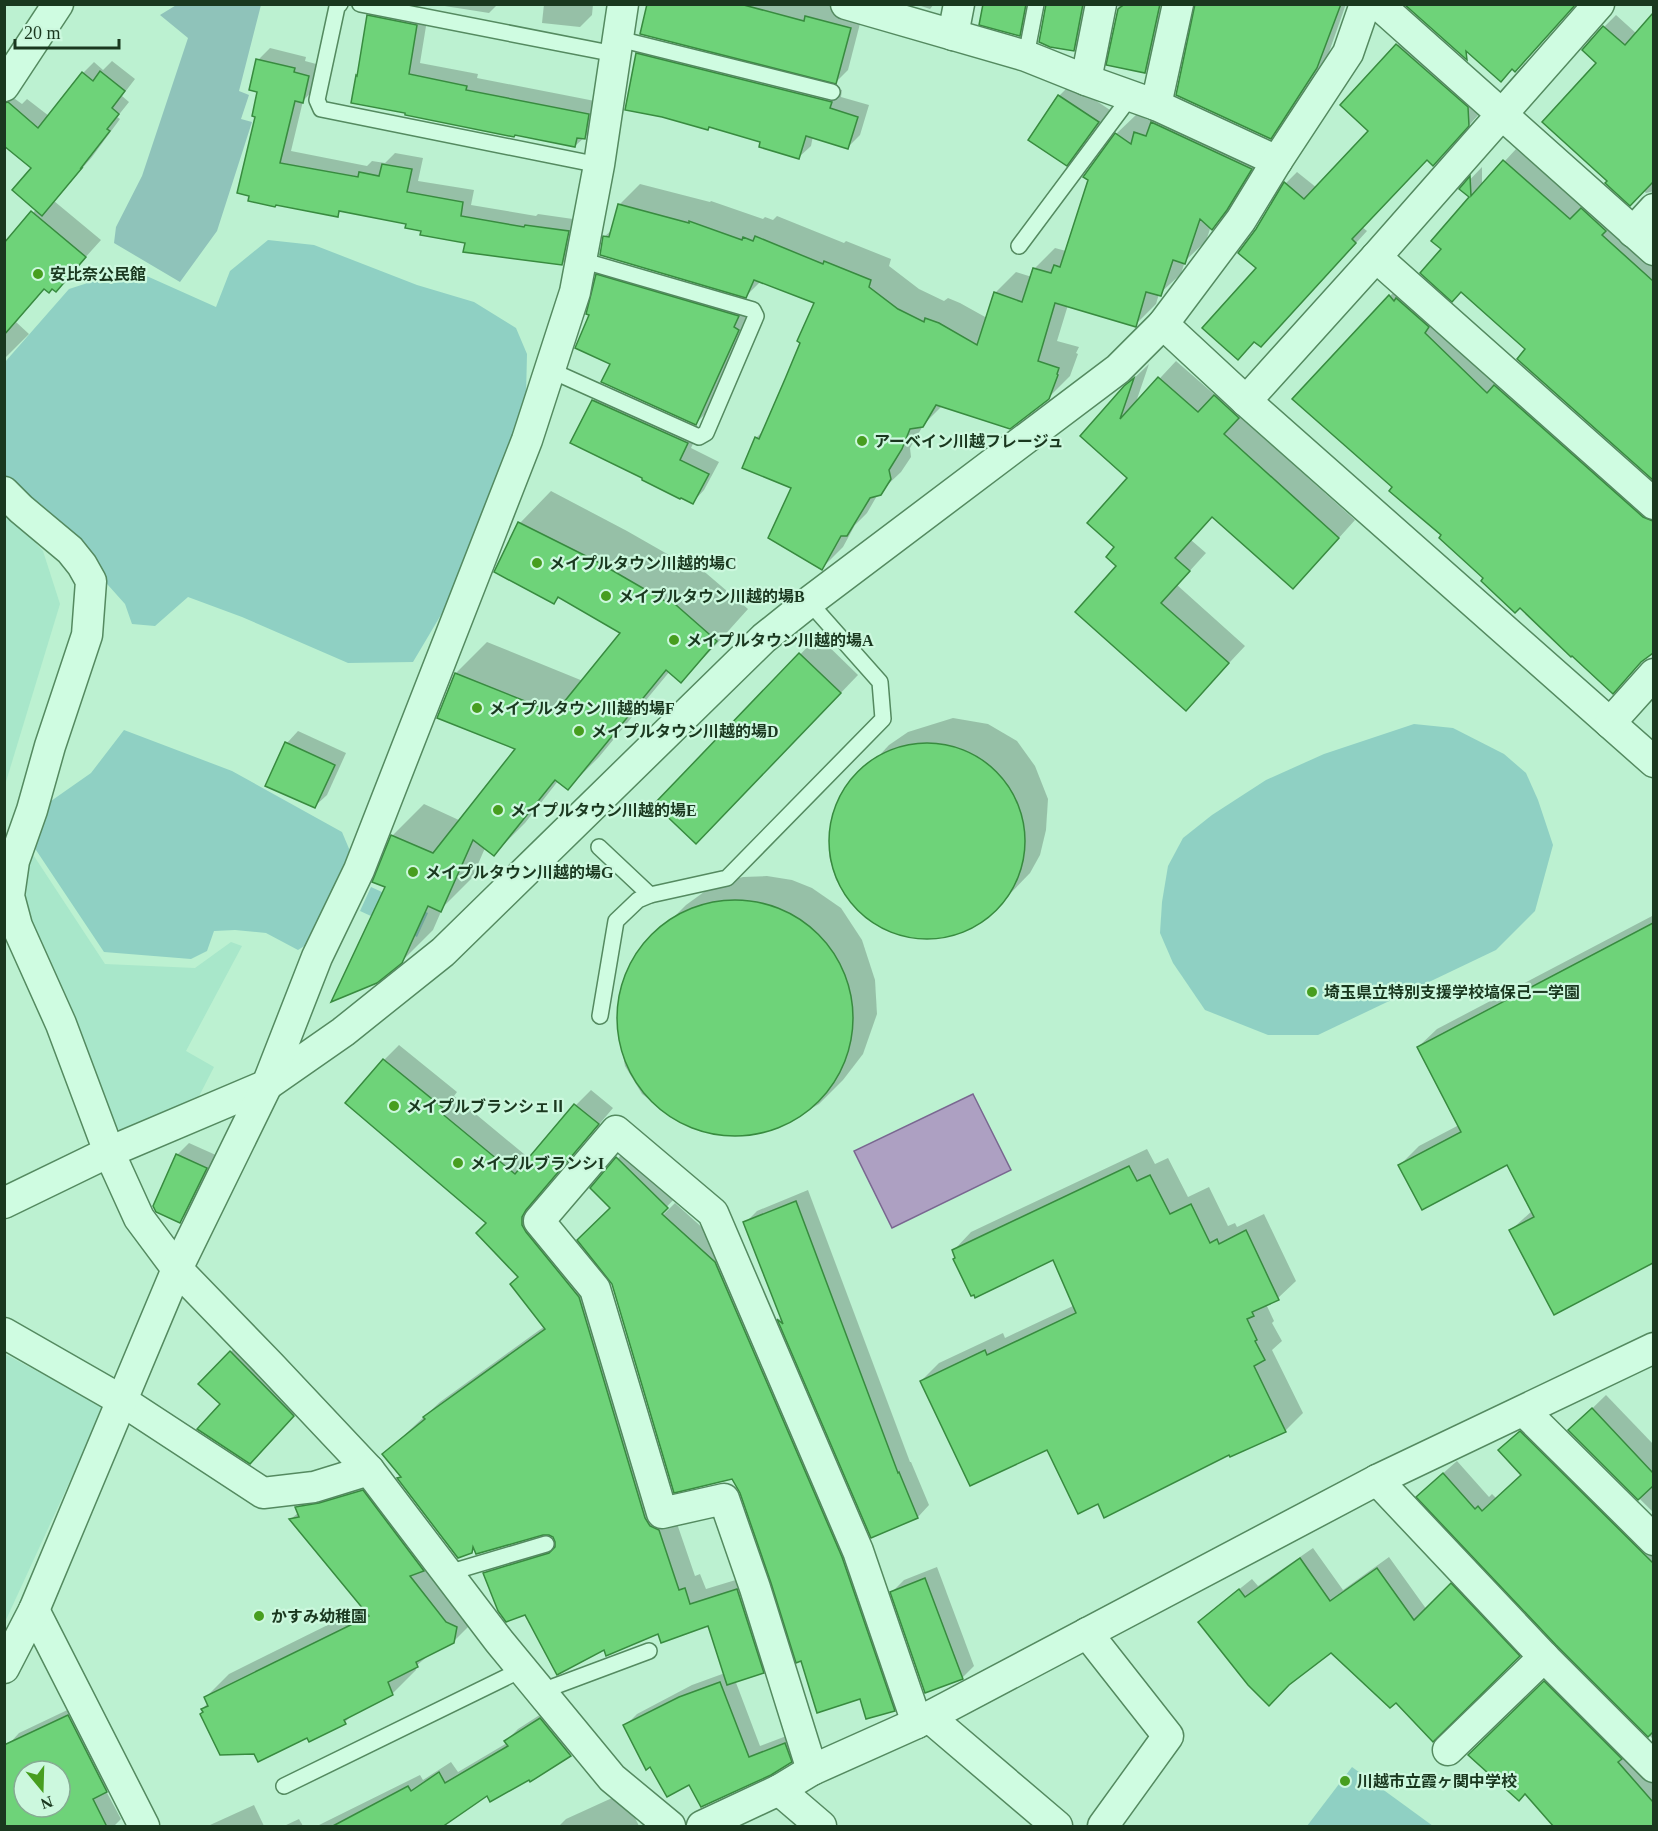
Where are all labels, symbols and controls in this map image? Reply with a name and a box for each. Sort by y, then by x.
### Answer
scale bar [15,12,118,50]
text: 20 m [24,23,61,43]
place label: 安比奈公民館 [50,266,146,283]
marker: 安比奈公民館 [31,267,45,281]
place label: アーベイン川越フレージュ [874,432,1064,450]
marker: アーベイン川越フレージュ [855,434,869,448]
place label: メイプルタウン川越的場C [549,554,737,572]
marker: メイプルタウン川越的場C [530,556,544,570]
place label: メイプルタウン川越的場B [618,587,805,605]
marker: メイプルタウン川越的場B [599,589,613,603]
place label: メイプルタウン川越的場A [686,631,874,649]
marker: メイプルタウン川越的場A [667,633,681,647]
place label: メイプルタウン川越的場F [489,699,675,717]
marker: メイプルタウン川越的場F [470,701,484,715]
place label: メイプルタウン川越的場D [591,722,779,740]
marker: メイプルタウン川越的場D [572,724,586,738]
place label: メイプルタウン川越的場E [510,801,697,819]
marker: メイプルタウン川越的場E [491,803,505,817]
place label: メイプルタウン川越的場G [425,863,614,881]
marker: メイプルタウン川越的場G [406,865,420,879]
place label: 埼玉県立特別支援学校塙保己一学園 [1324,984,1580,1001]
marker: 埼玉県立特別支援学校塙保己一学園 [1305,985,1319,999]
place label: メイプルブランシェⅡ [406,1098,566,1115]
marker: メイプルブランシェⅡ [387,1099,401,1113]
place label: メイプルブランシI [470,1155,604,1172]
marker: メイプルブランシI [451,1156,465,1170]
place label: かすみ幼稚園 [271,1608,367,1625]
marker: かすみ幼稚園 [252,1609,266,1623]
north arrow [12,1759,72,1819]
place label: 川越市立霞ヶ関中学校 [1357,1772,1517,1790]
marker: 川越市立霞ヶ関中学校 [1338,1774,1352,1788]
text: N [38,1793,55,1813]

